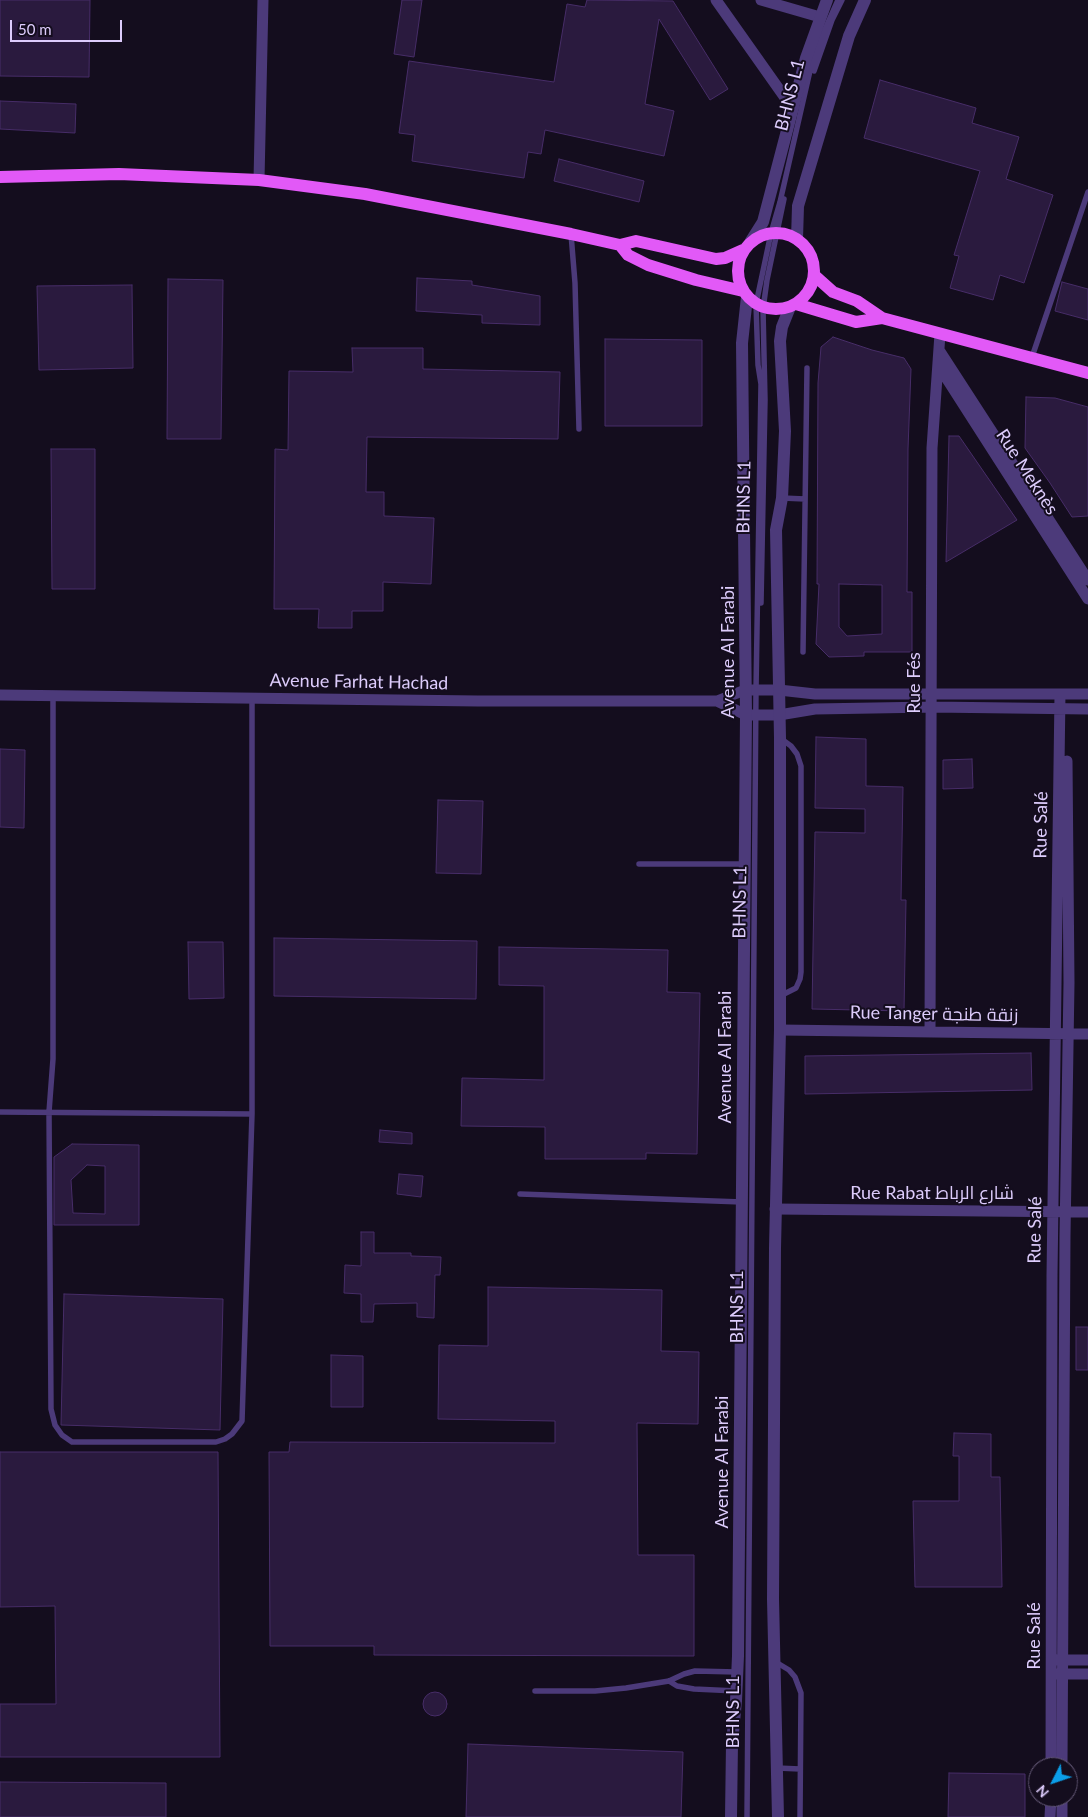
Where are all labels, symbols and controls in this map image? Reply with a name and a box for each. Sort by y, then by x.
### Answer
scale bar [12,10,125,42]
text: 50 m [18,20,52,38]
street label: BHNS L1 [771,57,809,133]
street label: Rue Meknès [991,425,1063,519]
street label: BHNS L1 [733,460,755,534]
street label: Avenue Al Farabi [717,586,739,718]
street label: Rue Fés [903,652,925,714]
street label: Avenue Farhat Hachad [270,670,448,694]
street label: Rue Salé [1030,791,1052,859]
street label: BHNS L1 [729,865,751,939]
street label: Avenue Al Farabi [714,991,736,1123]
street label: Rue Tanger زنقة طنجة [850,1002,1018,1026]
street label: Rue Rabat شارع الرباط [850,1182,1014,1204]
street label: Rue Salé [1024,1196,1046,1264]
street label: BHNS L1 [726,1270,748,1344]
street label: Avenue Al Farabi [711,1396,733,1528]
street label: Rue Salé [1023,1602,1045,1670]
street label: BHNS L1 [722,1675,744,1749]
north arrow [1028,1757,1078,1807]
text: N [1032,1782,1052,1801]

